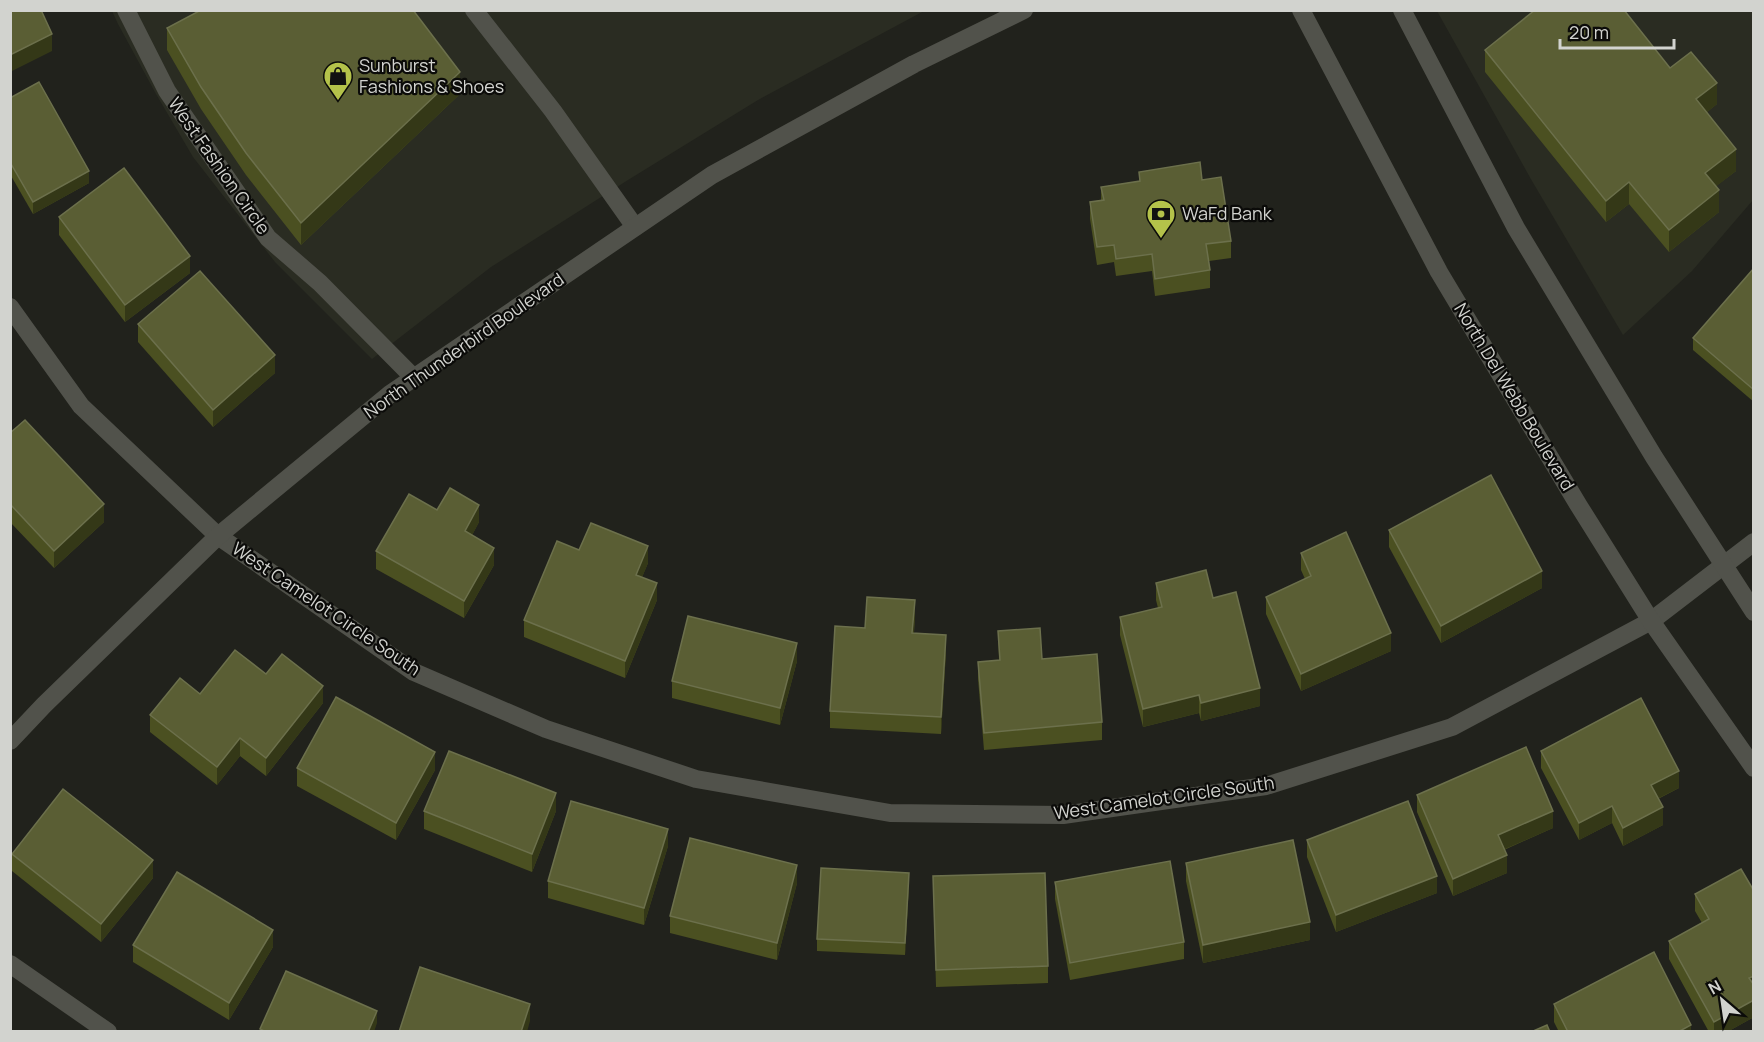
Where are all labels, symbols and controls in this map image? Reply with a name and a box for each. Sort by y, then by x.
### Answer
scale bar [1560,12,1674,50]
text: 20 m [1569,20,1609,44]
place label: Sunburst Fashions & Shoes [359,53,504,98]
shop icon: Sunburst Fashions & Shoes [322,60,354,102]
street label: West Fashion Circle [163,92,276,239]
bank icon: WaFd Bank [1145,198,1177,240]
place label: WaFd Bank [1182,201,1273,225]
street label: North Thunderbird Boulevard [359,267,568,424]
street label: North Del Webb Boulevard [1449,298,1580,495]
street label: West Camelot Circle South [228,536,426,680]
street label: West Camelot Circle South [1052,770,1276,824]
north arrow [1692,970,1752,1030]
text: N [1704,974,1725,999]

